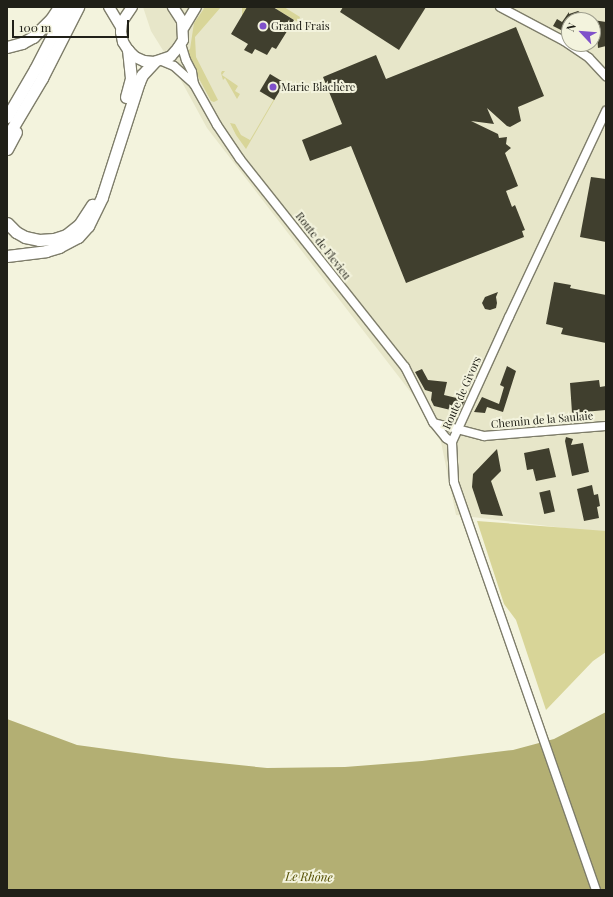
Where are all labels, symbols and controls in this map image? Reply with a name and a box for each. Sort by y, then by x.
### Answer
scale bar [14,12,131,38]
north arrow [561,12,601,52]
text: 100 m [19,19,51,35]
place label: Grand Frais [271,19,330,33]
text: N [562,20,579,34]
marker: Grand Frais [258,21,268,31]
place label: Marie Blachère [281,80,355,94]
marker: Marie Blachère [268,82,278,92]
street label: Route de Flevieu [293,210,353,282]
street label: Route de Givors [440,354,484,432]
street label: Chemin de la Saulaie [490,409,594,431]
water label: Le Rhône [285,869,333,885]

